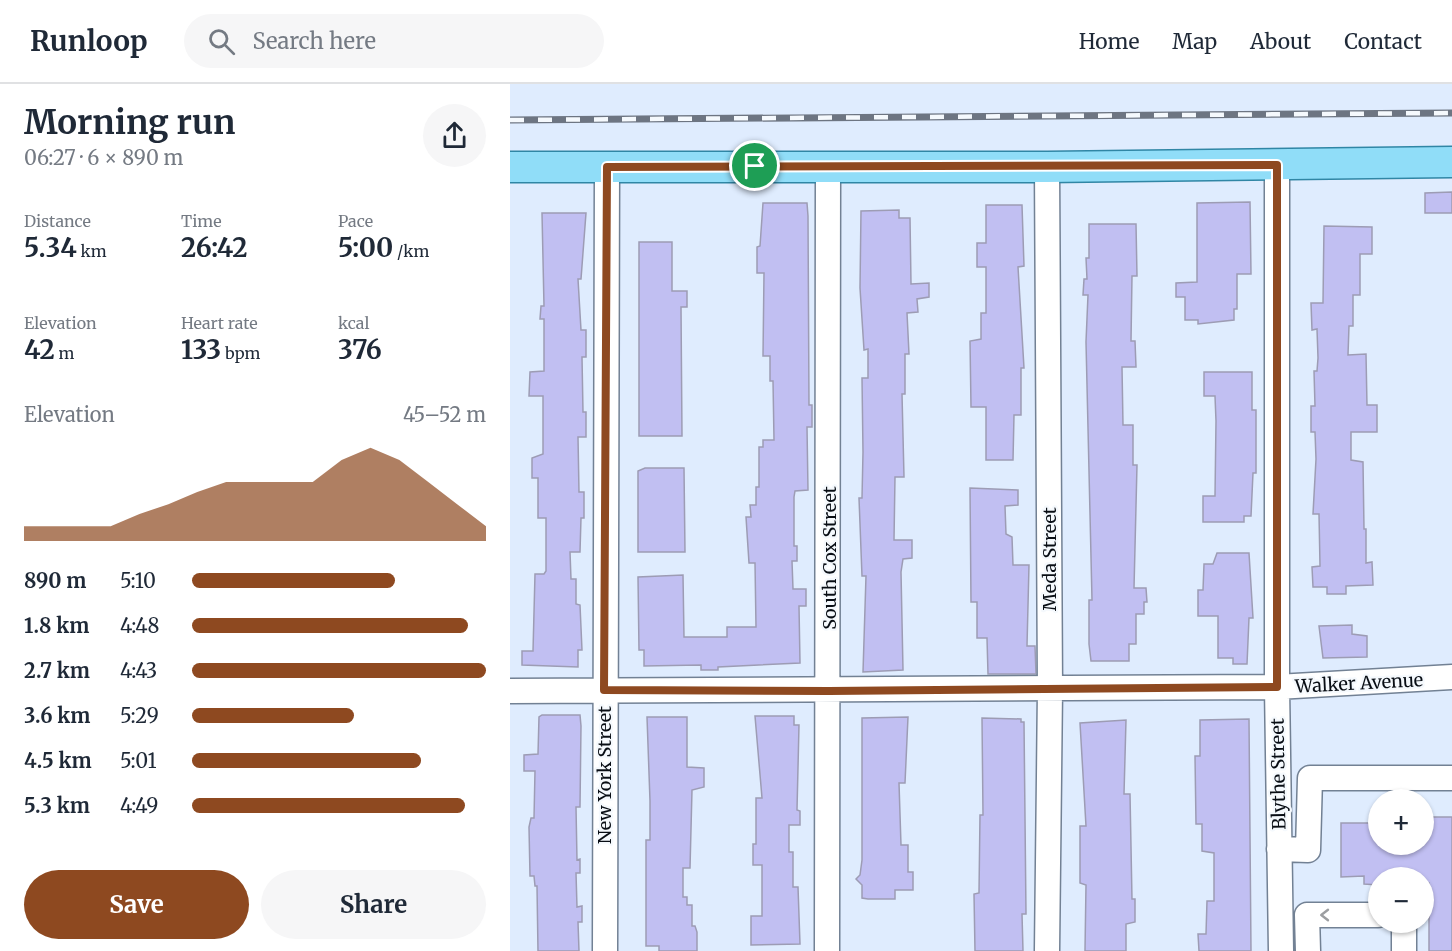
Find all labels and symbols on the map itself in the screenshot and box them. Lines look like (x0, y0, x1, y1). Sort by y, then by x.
pin (729, 140, 780, 191)
street label: South Cox Street (818, 486, 841, 630)
street label: Meda Street (1038, 507, 1061, 611)
street label: Walker Avenue (1293, 668, 1424, 698)
street label: New York Street (593, 706, 616, 844)
street label: Blythe Street (1266, 718, 1290, 830)
one-way arrow (1320, 909, 1329, 921)

